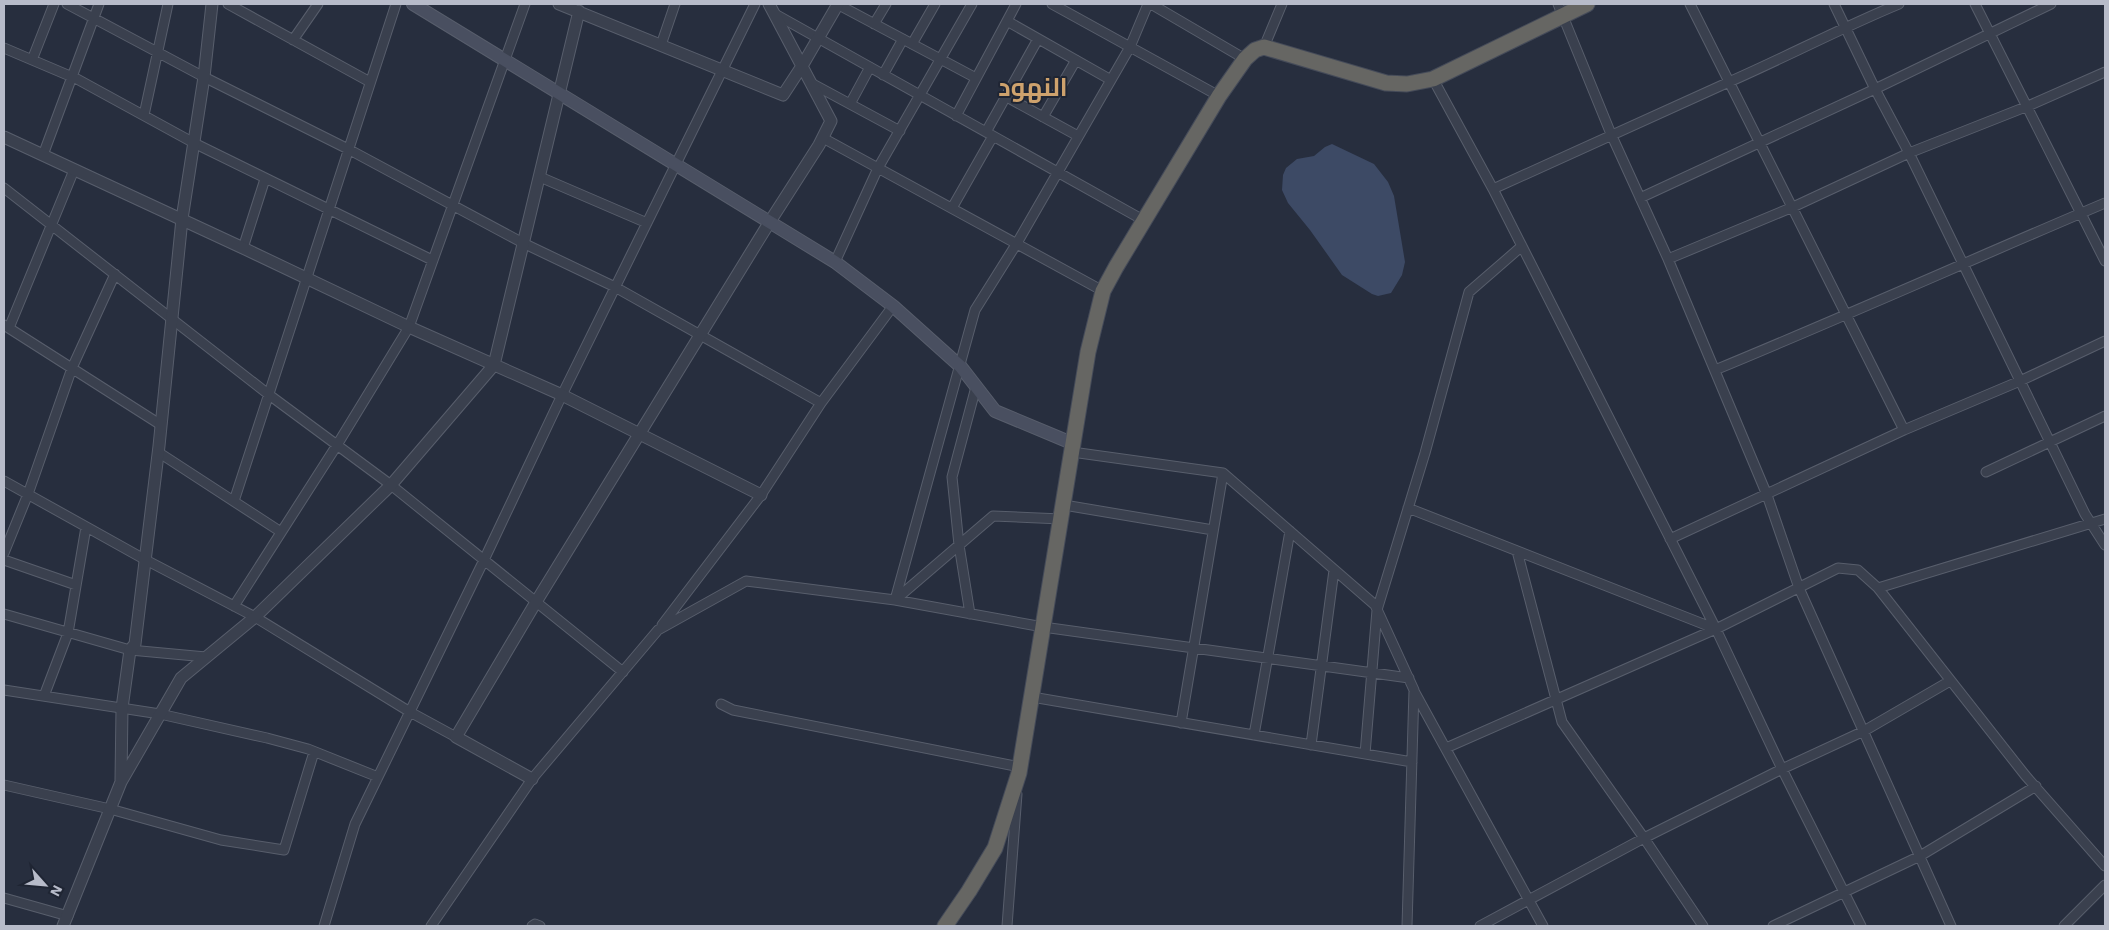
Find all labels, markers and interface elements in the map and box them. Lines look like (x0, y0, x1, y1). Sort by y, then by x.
district label: النهود (998, 73, 1068, 103)
north arrow (20, 860, 70, 910)
text: N (47, 883, 66, 899)

